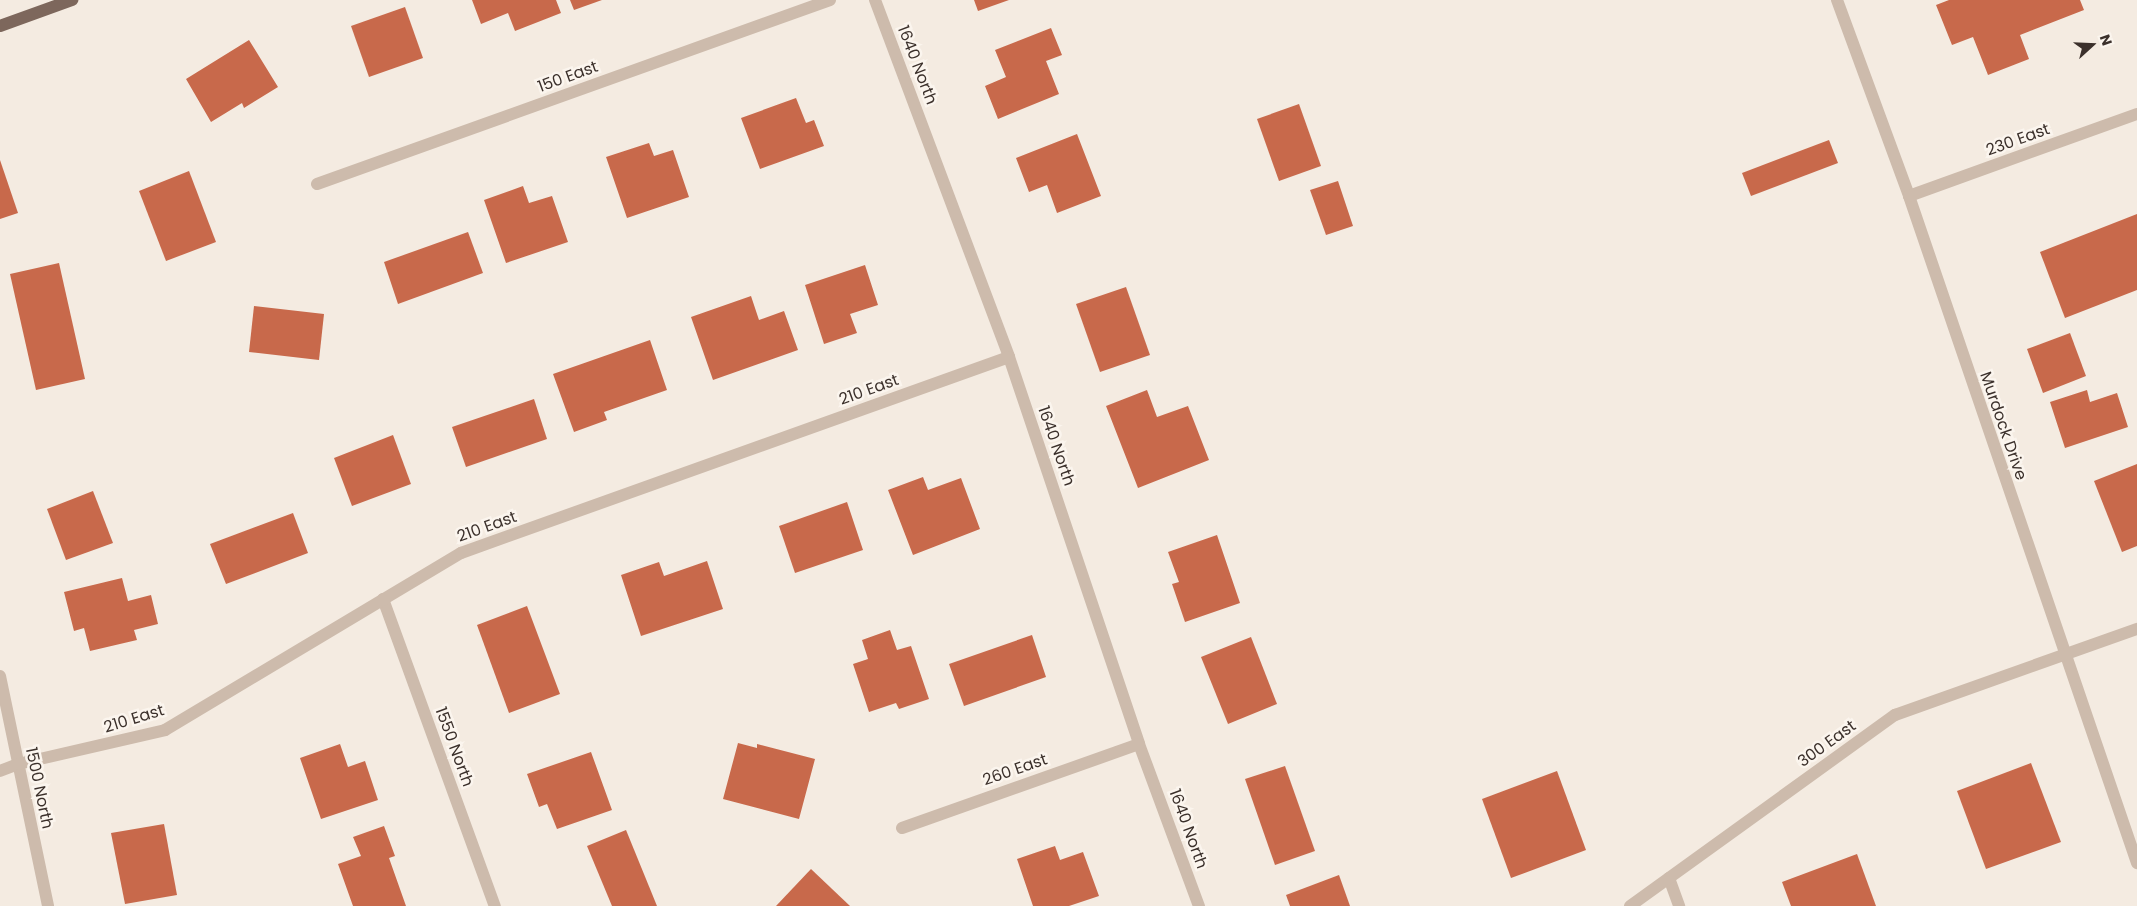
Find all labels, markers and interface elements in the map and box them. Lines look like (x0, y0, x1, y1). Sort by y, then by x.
north arrow (2067, 20, 2117, 70)
street label: 1640 North (893, 23, 941, 107)
text: N (2095, 32, 2117, 48)
street label: 150 East (535, 57, 601, 97)
street label: 230 East (1984, 120, 2052, 160)
street label: Murdock Drive (1975, 369, 2031, 483)
street label: 210 East (837, 370, 901, 410)
street label: 1640 North (1033, 404, 1079, 488)
street label: 210 East (455, 507, 519, 547)
street label: 210 East (102, 701, 166, 737)
street label: 1550 North (431, 705, 477, 789)
street label: 300 East (1794, 717, 1860, 771)
street label: 1500 North (21, 745, 57, 831)
street label: 260 East (980, 750, 1050, 790)
street label: 1640 North (1165, 787, 1211, 871)

